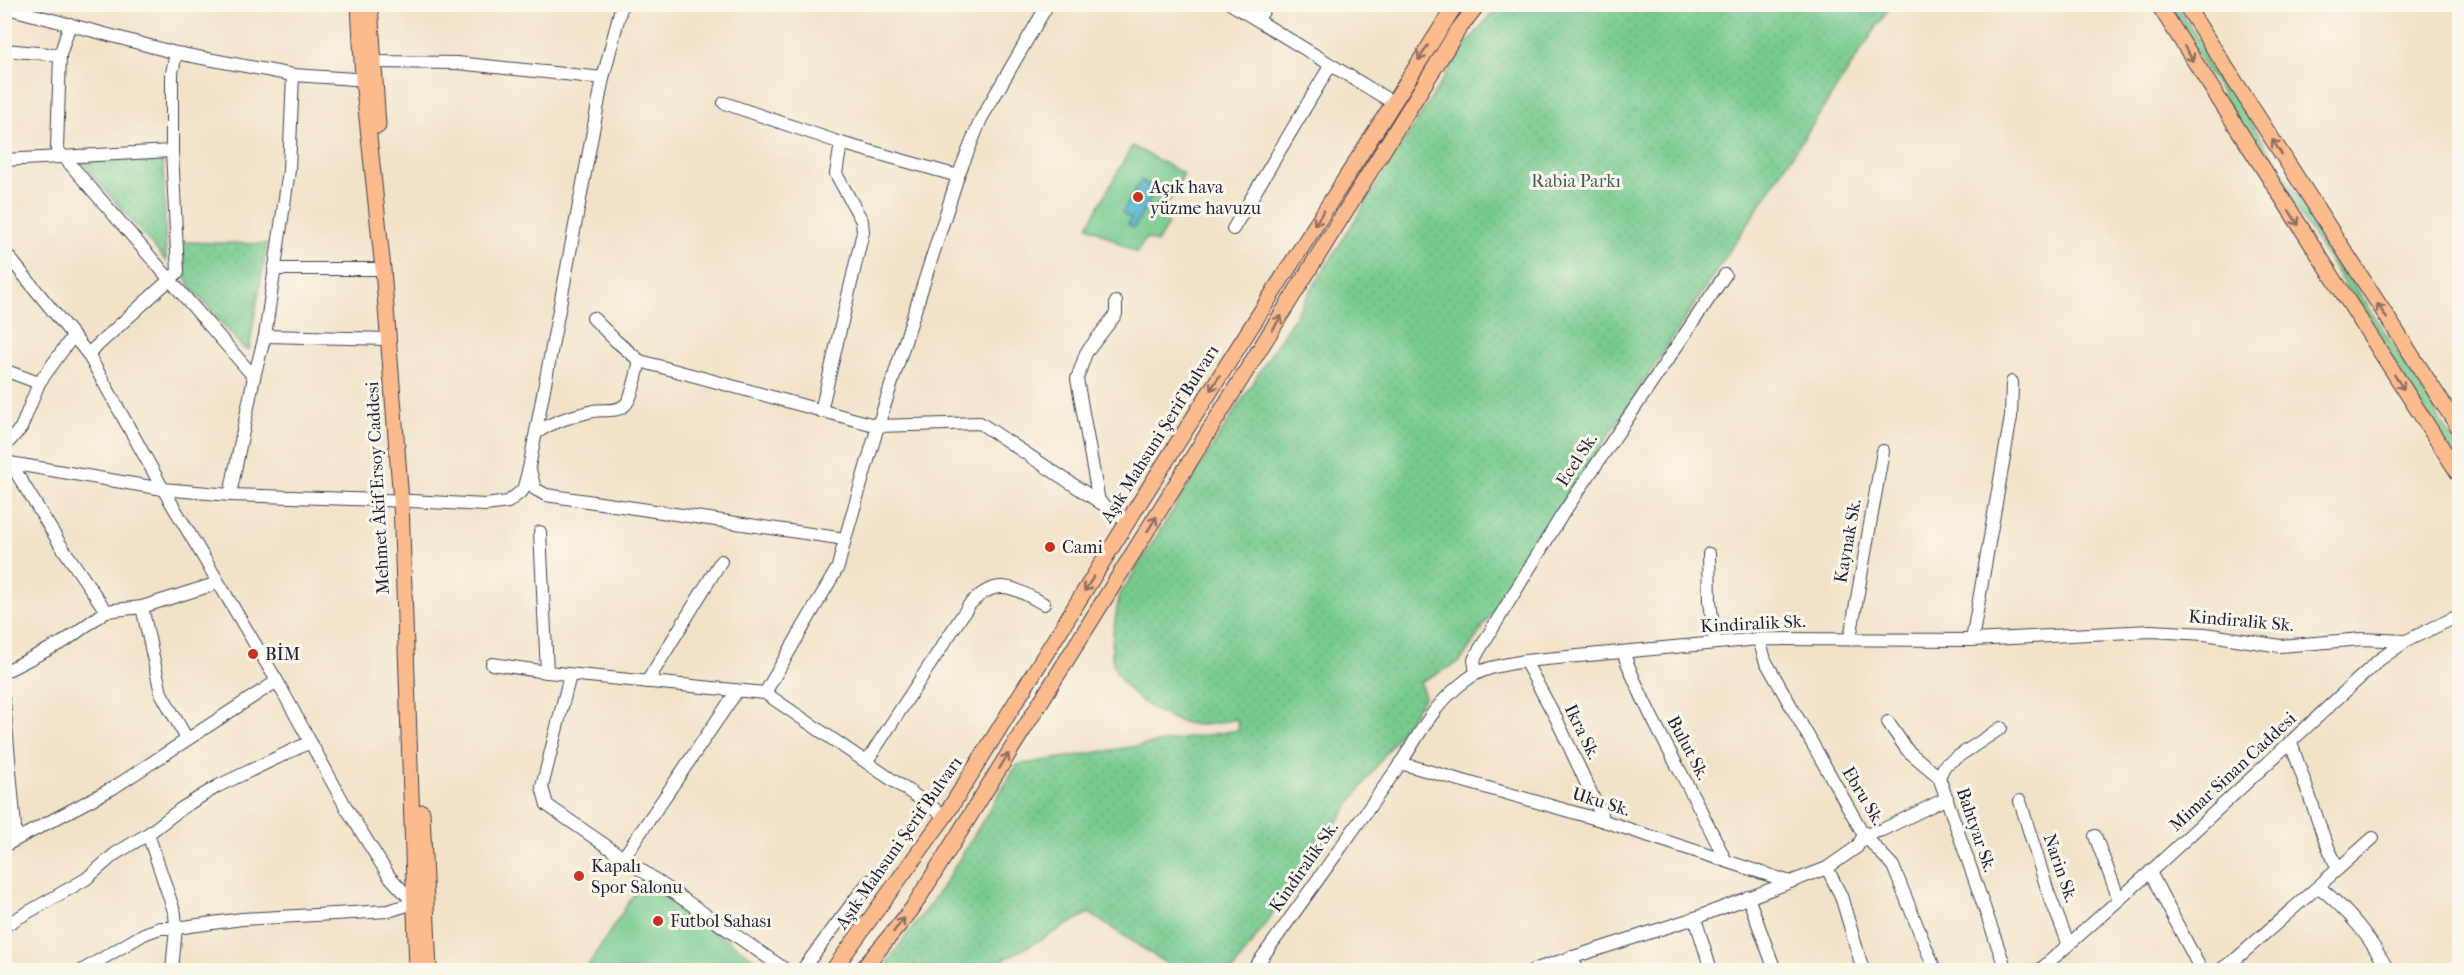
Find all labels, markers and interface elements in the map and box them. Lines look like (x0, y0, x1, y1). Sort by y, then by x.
one-way arrow (1416, 44, 1428, 61)
one-way arrow (2183, 45, 2195, 62)
one-way arrow (2271, 139, 2283, 156)
park label: Rabia Parkı (1531, 171, 1621, 192)
place label: Açık hava yüzme havuzu (1149, 177, 1261, 219)
marker: Açık hava yüzme havuzu (1131, 190, 1145, 204)
one-way arrow (1313, 209, 1325, 226)
one-way arrow (2288, 209, 2300, 226)
one-way arrow (2376, 302, 2389, 319)
one-way arrow (1271, 315, 1283, 332)
street label: Aşık Mahsuni Şerif Bulvarı (1096, 341, 1224, 528)
one-way arrow (2394, 373, 2406, 390)
one-way arrow (1209, 374, 1221, 391)
street label: Mehmet Âkif Ersoy Caddesi (361, 380, 394, 595)
street label: Ecel Sk. (1552, 430, 1602, 490)
street label: Kaynak Sk. (1830, 497, 1866, 585)
one-way arrow (1145, 516, 1158, 533)
place label: Cami (1062, 537, 1103, 558)
marker: Cami (1043, 540, 1057, 554)
one-way arrow (1083, 575, 1095, 592)
street label: Kindiralik Sk. (2187, 606, 2295, 636)
street label: Kindiralik Sk. (1700, 611, 1806, 637)
place label: BİM (265, 643, 300, 665)
marker: BİM (246, 647, 260, 661)
street label: Ikra Sk. (1560, 701, 1604, 763)
street label: Mimar Sinan Caddesi (2165, 708, 2301, 836)
street label: Bulut Sk. (1662, 712, 1714, 784)
street label: Aşık Mahsuni Şerif Bulvarı (831, 752, 967, 934)
one-way arrow (998, 753, 1010, 770)
street label: Ebru Sk. (1837, 763, 1889, 829)
street label: Uku Sk. (1569, 783, 1633, 821)
street label: Bahtyar Sk. (1952, 785, 2000, 875)
street label: Kindiralik Sk. (1265, 818, 1343, 916)
street label: Narin Sk. (2038, 831, 2082, 905)
place label: Kapalı Spor Salonu (591, 856, 683, 898)
marker: Kapalı Spor Salonu (572, 869, 586, 883)
place label: Futbol Sahası (670, 911, 772, 932)
marker: Futbol Sahası (651, 914, 665, 928)
one-way arrow (892, 917, 905, 933)

